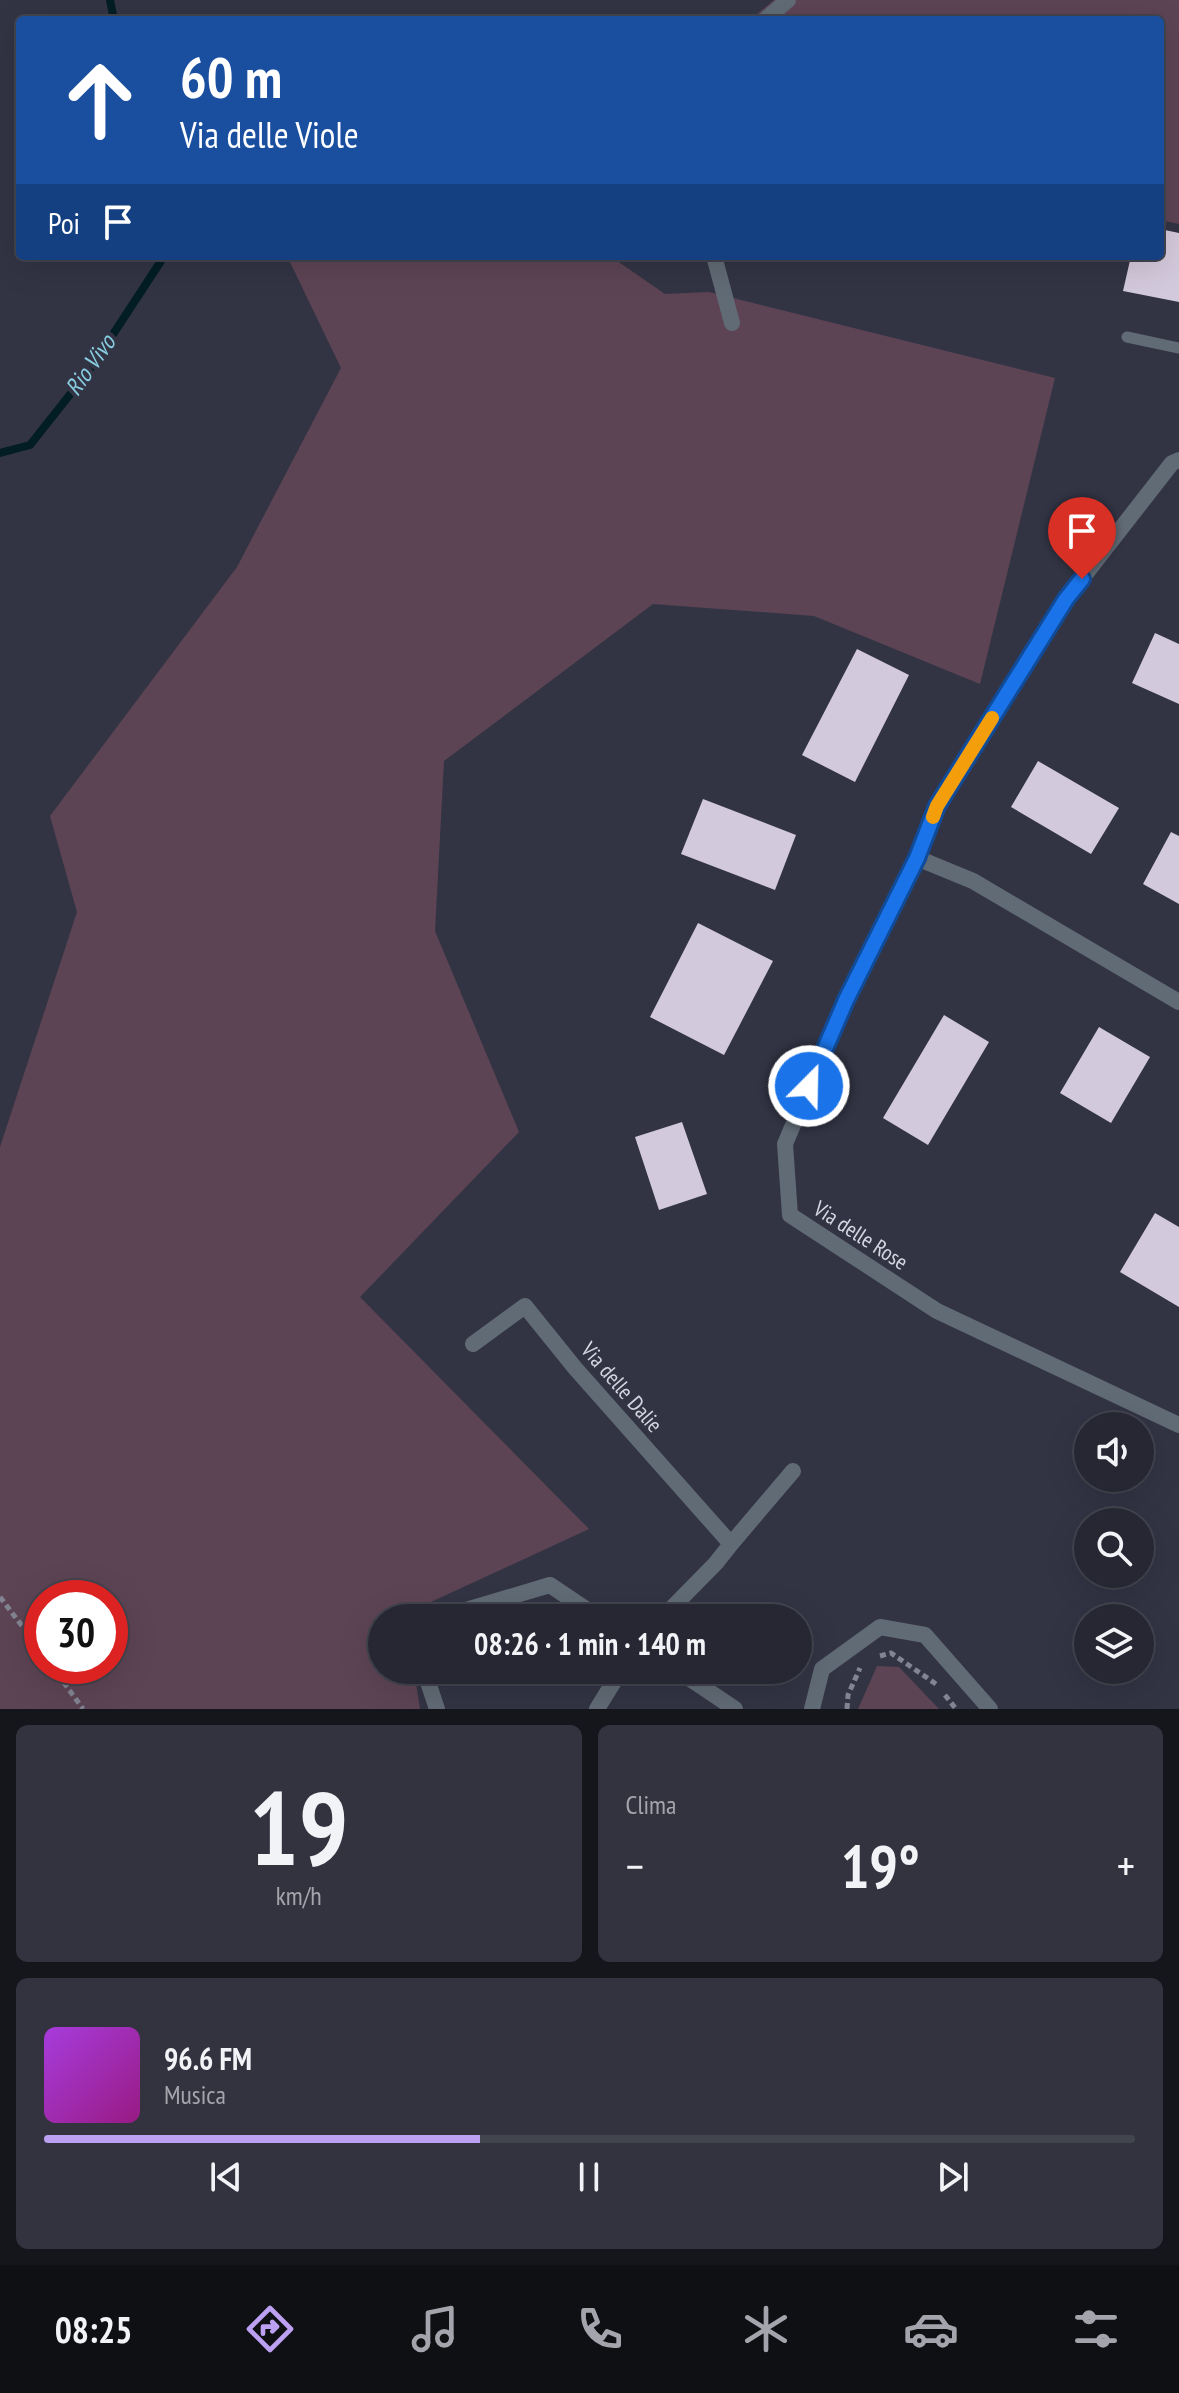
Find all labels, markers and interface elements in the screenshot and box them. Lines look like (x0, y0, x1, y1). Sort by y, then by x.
text: 60 m (180, 41, 282, 113)
icon: ahead (48, 48, 152, 152)
text: Via delle Viole (180, 111, 359, 158)
icon: arrive (96, 200, 140, 244)
text: Poi (48, 203, 80, 242)
water label: Rio Vivo (58, 327, 123, 402)
pin (1048, 497, 1116, 579)
icon: arrive (1060, 509, 1104, 553)
position arrow (767, 1044, 851, 1128)
street label: Via delle Rose (808, 1194, 913, 1276)
street label: Via delle Dalie (575, 1335, 669, 1438)
map controls (1074, 1412, 1154, 1684)
button: sound (1074, 1412, 1154, 1492)
button: search (1074, 1508, 1154, 1588)
speed limit sign: 30 (24, 1580, 128, 1684)
button: layers (1074, 1604, 1154, 1684)
text: 08:26 · 1 min · 140 m (474, 1624, 706, 1663)
text: 19 (249, 1759, 348, 1894)
text: Clima (626, 1788, 676, 1821)
text: 19° (841, 1827, 920, 1905)
text: − (626, 1837, 644, 1894)
text: + (1117, 1837, 1135, 1894)
text: km/h (276, 1879, 322, 1912)
text: 96.6 FM (164, 2039, 252, 2078)
text: Musica (164, 2078, 226, 2111)
icon: previous (204, 2155, 248, 2199)
icon: pause (567, 2155, 611, 2199)
icon: next (931, 2155, 975, 2199)
icon: directions (242, 2301, 298, 2357)
icon: music (407, 2301, 463, 2357)
icon: phone (572, 2301, 628, 2357)
icon: climate (738, 2301, 794, 2357)
icon: car (903, 2301, 959, 2357)
icon: filters (1068, 2301, 1124, 2357)
text: 08:25 (55, 2306, 133, 2353)

